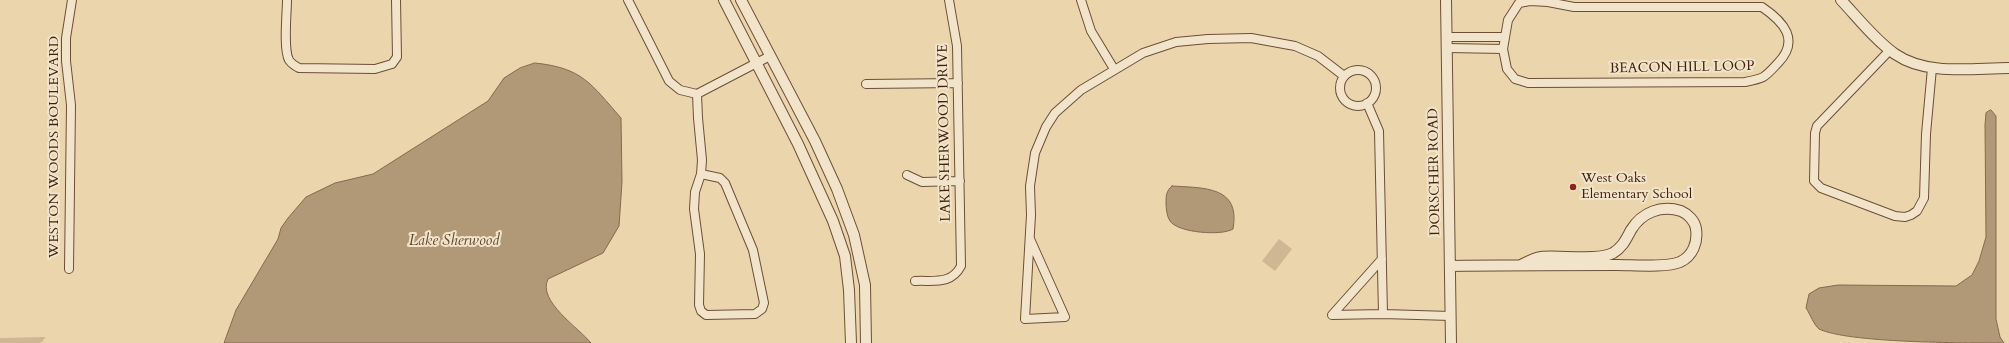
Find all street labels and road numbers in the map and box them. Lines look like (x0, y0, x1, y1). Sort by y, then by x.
street label: WESTON WOODS BOULEVARD (47, 36, 63, 258)
street label: LAKE SHERWOOD DRIVE (935, 44, 955, 222)
street label: BEACON HILL LOOP (1609, 58, 1755, 78)
street label: DORSCHER ROAD (1425, 108, 1445, 236)

